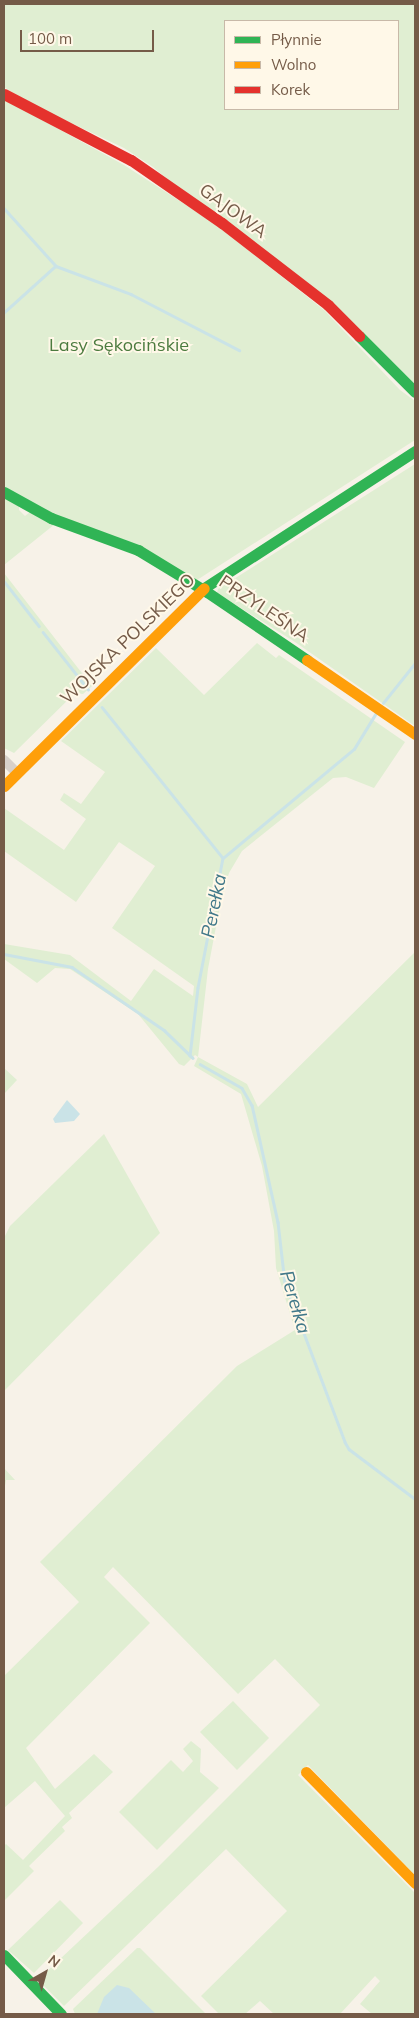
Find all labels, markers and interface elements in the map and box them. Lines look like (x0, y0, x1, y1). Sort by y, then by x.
scale bar (22, 20, 156, 52)
legend (224, 20, 399, 110)
text: 100 m (28, 29, 72, 48)
text: Płynnie (271, 30, 322, 49)
text: Wolno (271, 55, 316, 74)
text: Korek (271, 80, 310, 99)
street label: GAJOWA (195, 179, 271, 243)
park label: Lasy Sękocińskie (49, 334, 189, 356)
street label: WOJSKA POLSKIEGO (56, 569, 200, 709)
street label: PRZYLEŚNA (215, 571, 313, 647)
water label: Perełka (197, 872, 231, 940)
water label: Perełka (275, 1268, 315, 1336)
north arrow (20, 1948, 70, 1998)
text: N (45, 1951, 64, 1972)

